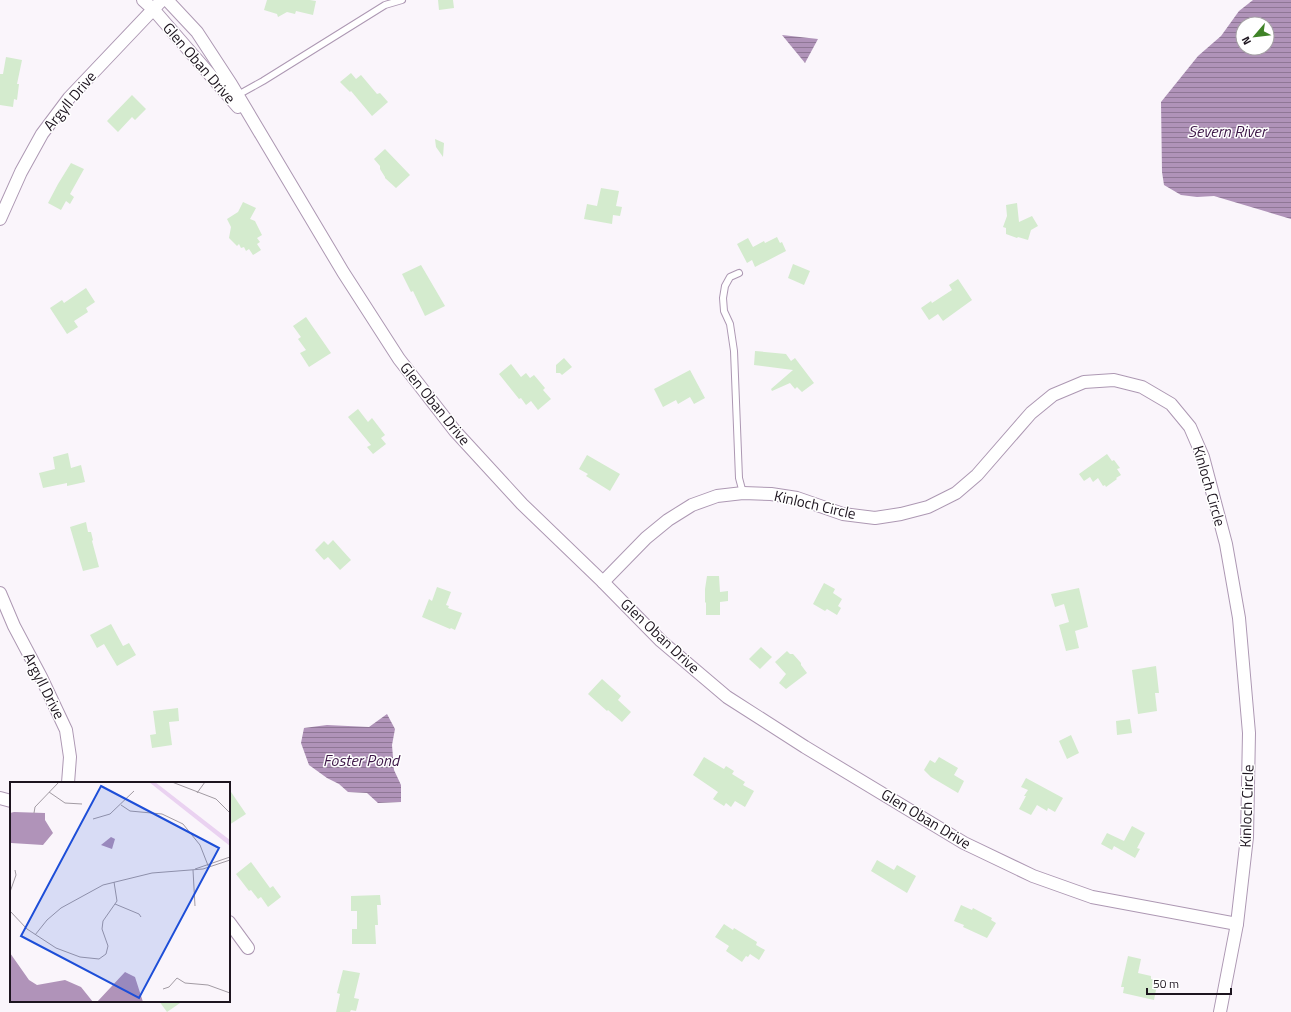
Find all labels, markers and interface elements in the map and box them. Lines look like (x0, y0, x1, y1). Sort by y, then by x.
north arrow (1235, 16, 1275, 56)
street label: Glen Oban Drive (158, 17, 241, 108)
text: N (1237, 34, 1255, 48)
street label: Argyll Drive (38, 66, 102, 136)
water label: Severn River (1188, 119, 1268, 143)
street label: Glen Oban Drive (395, 357, 476, 450)
street label: Kinloch Circle (1187, 443, 1232, 529)
street label: Kinloch Circle (772, 484, 858, 525)
street label: Glen Oban Drive (616, 593, 705, 679)
street label: Argyll Drive (18, 648, 71, 723)
water label: Foster Pond (323, 748, 401, 772)
street label: Kinloch Circle (1234, 764, 1259, 848)
inset map (10, 782, 230, 1002)
street label: Glen Oban Drive (877, 783, 976, 854)
scale bar (1147, 970, 1231, 996)
text: 50 m (1153, 974, 1179, 993)

